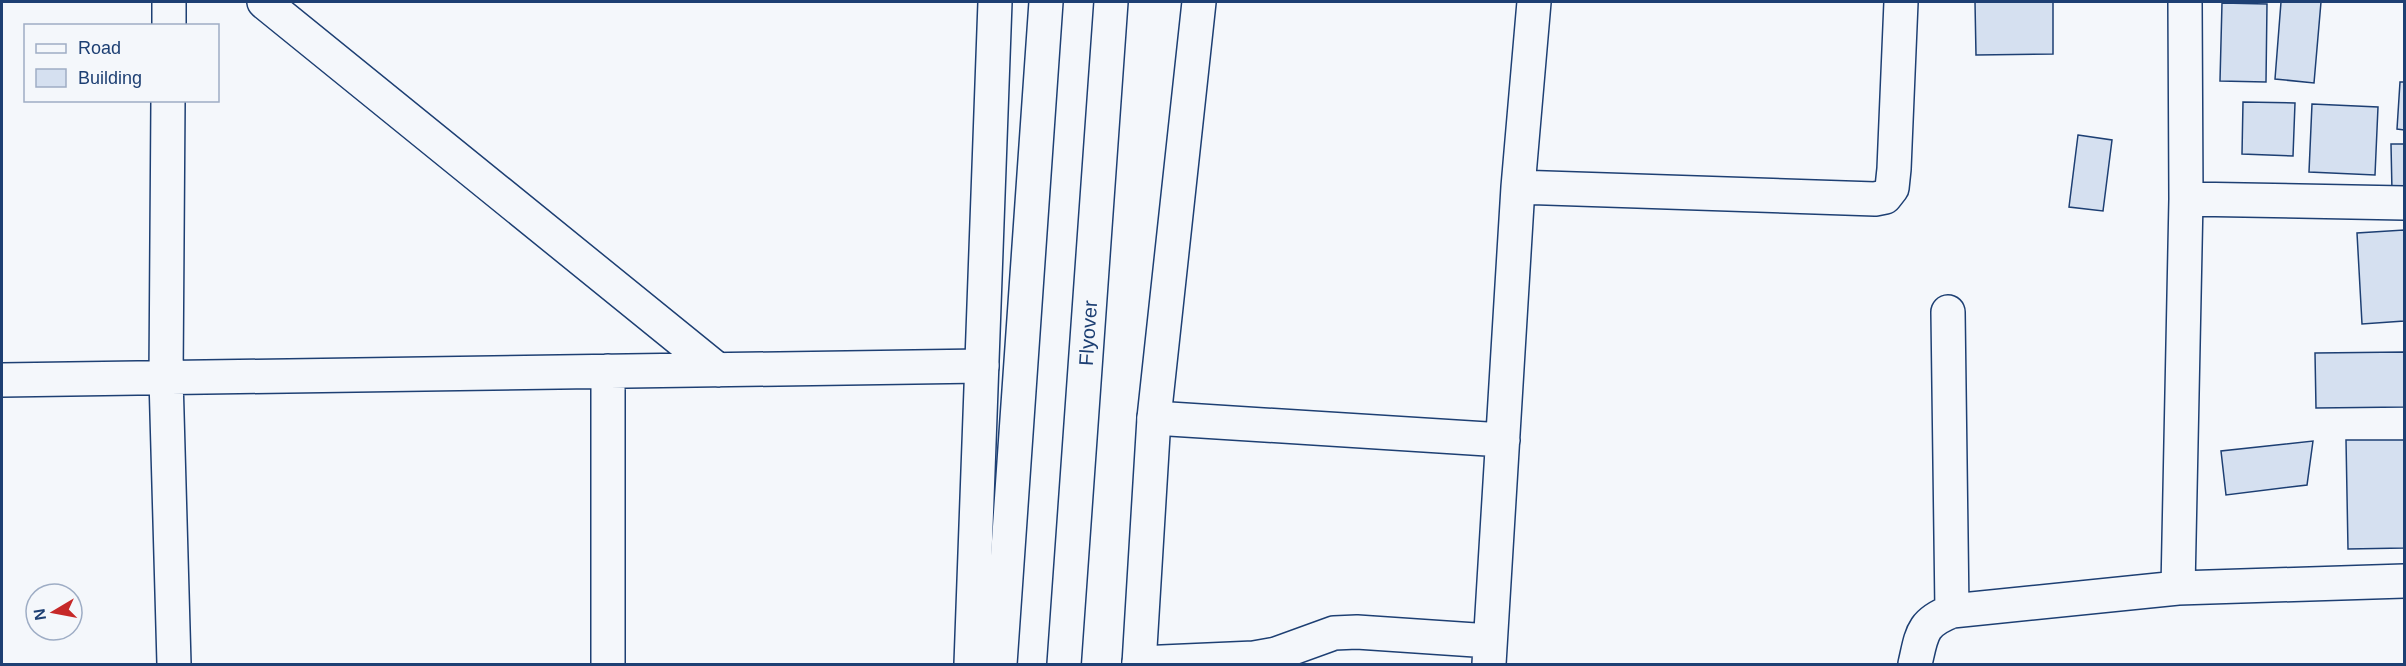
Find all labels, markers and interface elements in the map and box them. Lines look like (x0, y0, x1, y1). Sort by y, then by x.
legend (24, 24, 219, 102)
text: Road (78, 38, 121, 58)
text: Building (78, 68, 142, 88)
street label: Flyover (1075, 299, 1101, 366)
north arrow (24, 582, 84, 642)
text: N (30, 607, 49, 622)

